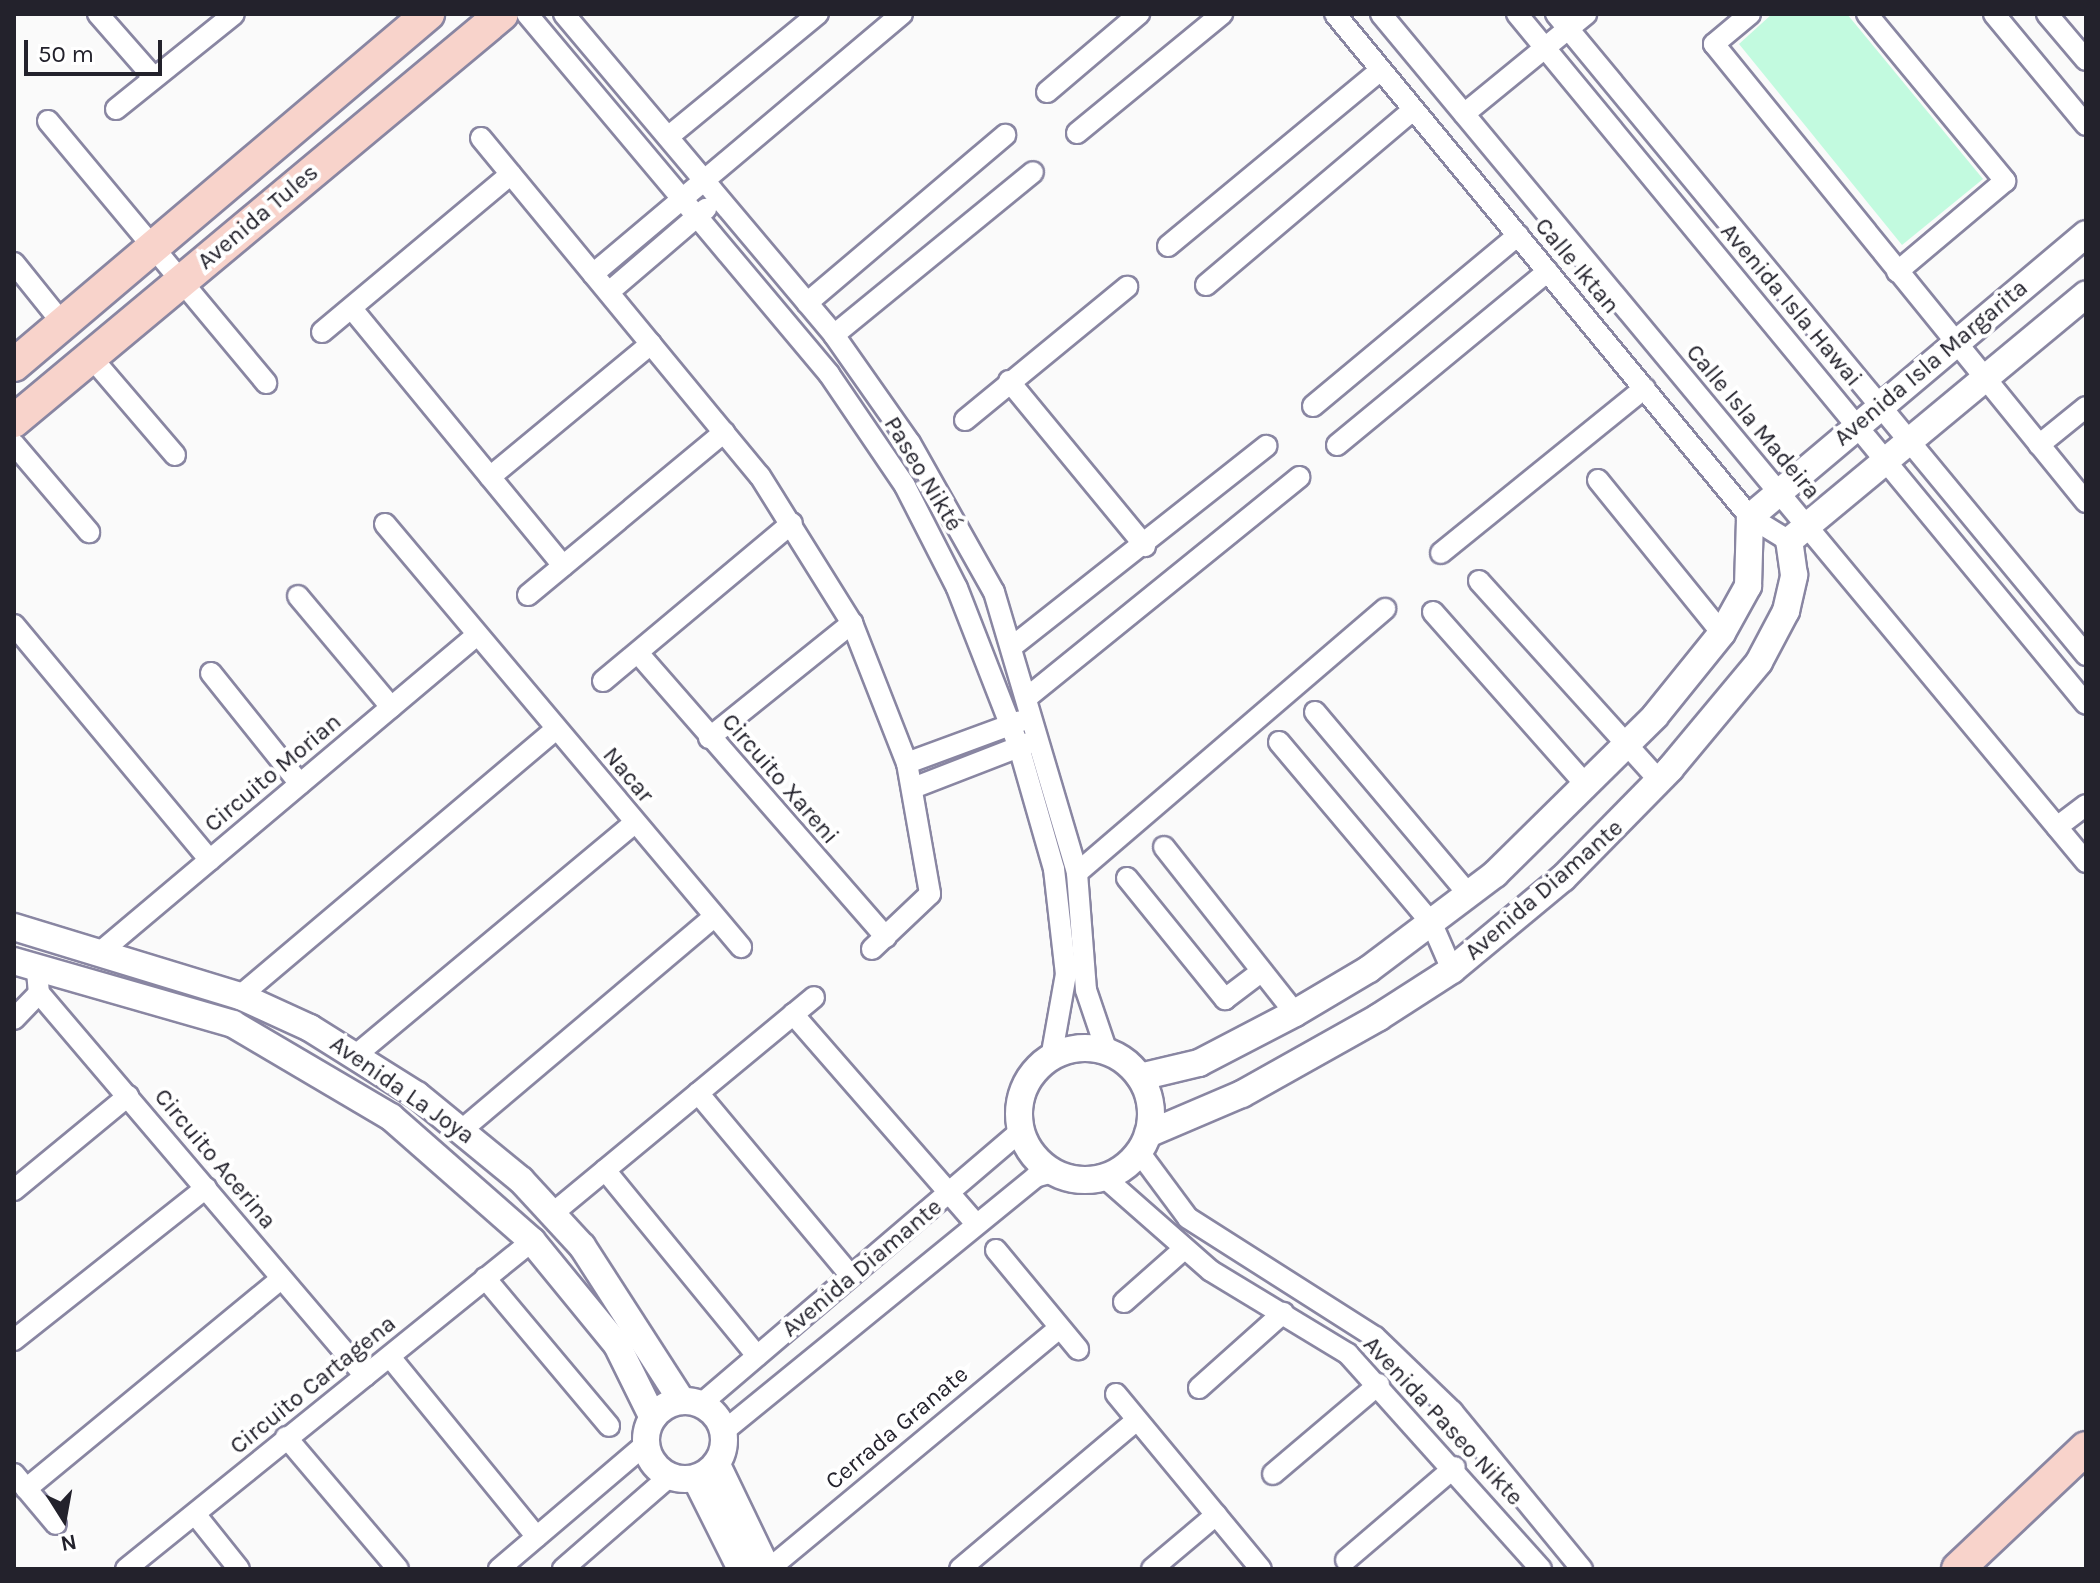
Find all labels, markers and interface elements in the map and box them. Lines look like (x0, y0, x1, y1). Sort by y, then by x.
scale bar (28, 24, 166, 74)
text: 50 m (38, 40, 94, 68)
street label: Avenida Tules (192, 158, 324, 276)
street label: Calle Iktan (1529, 212, 1625, 320)
street label: Avenida Isla Hawai (1714, 217, 1868, 393)
street label: Avenida Isla Margarita (1828, 274, 2034, 452)
street label: Calle Isla Madeira (1680, 339, 1826, 505)
street label: Paseo Nikté (878, 411, 968, 537)
street label: Circuito Morian (199, 708, 347, 838)
street label: Circuito Xareni (715, 708, 845, 850)
street label: Nacar (596, 741, 660, 809)
street label: Avenida Diamante (1459, 813, 1629, 967)
street label: Avenida La Joya (324, 1030, 480, 1150)
street label: Circuito Acerina (148, 1083, 282, 1235)
street label: Avenida Diamante (776, 1193, 948, 1343)
street label: Circuito Cartagena (224, 1309, 402, 1461)
street label: Avenida Paseo Nikte (1357, 1330, 1529, 1512)
street label: Cerrada Granate (820, 1360, 974, 1496)
north arrow (24, 1479, 104, 1559)
text: N (58, 1528, 79, 1557)

